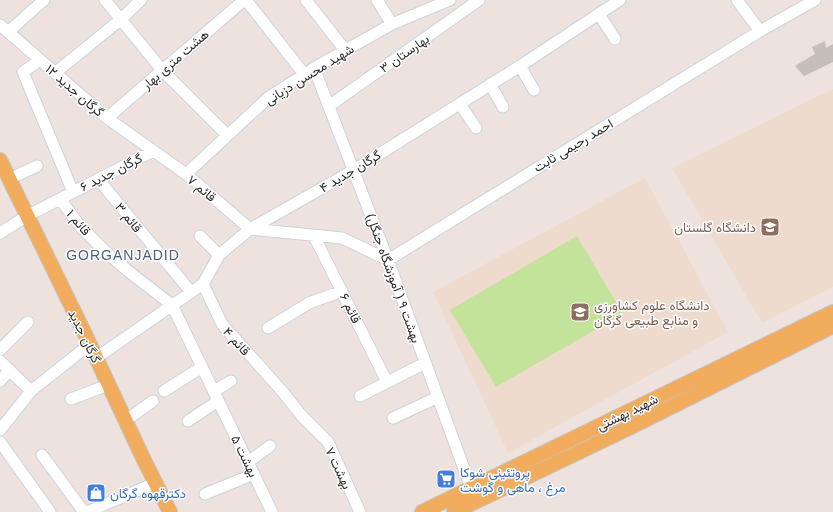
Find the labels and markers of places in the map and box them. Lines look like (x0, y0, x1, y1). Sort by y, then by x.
school or university icon: دانشگاه گلستان (759, 216, 781, 238)
place label: دانشگاه گلستان (674, 220, 756, 236)
place label: دانشگاه علوم کشاورزی و منابع طبیعی گرگان (594, 298, 709, 330)
school or university icon: دانشگاه علوم کشاورزی و منابع طبیعی گرگان (569, 301, 591, 323)
place label: پروتئینی شوکا مرغ‌ ، ماهی و گوشت (460, 465, 566, 497)
supermarket icon: پروتئینی شوکا مرغ‌ ، ماهی و گوشت (435, 468, 457, 490)
shop icon: دکترقهوه گرگان (85, 482, 107, 504)
place label: دکترقهوه گرگان (110, 486, 186, 502)

